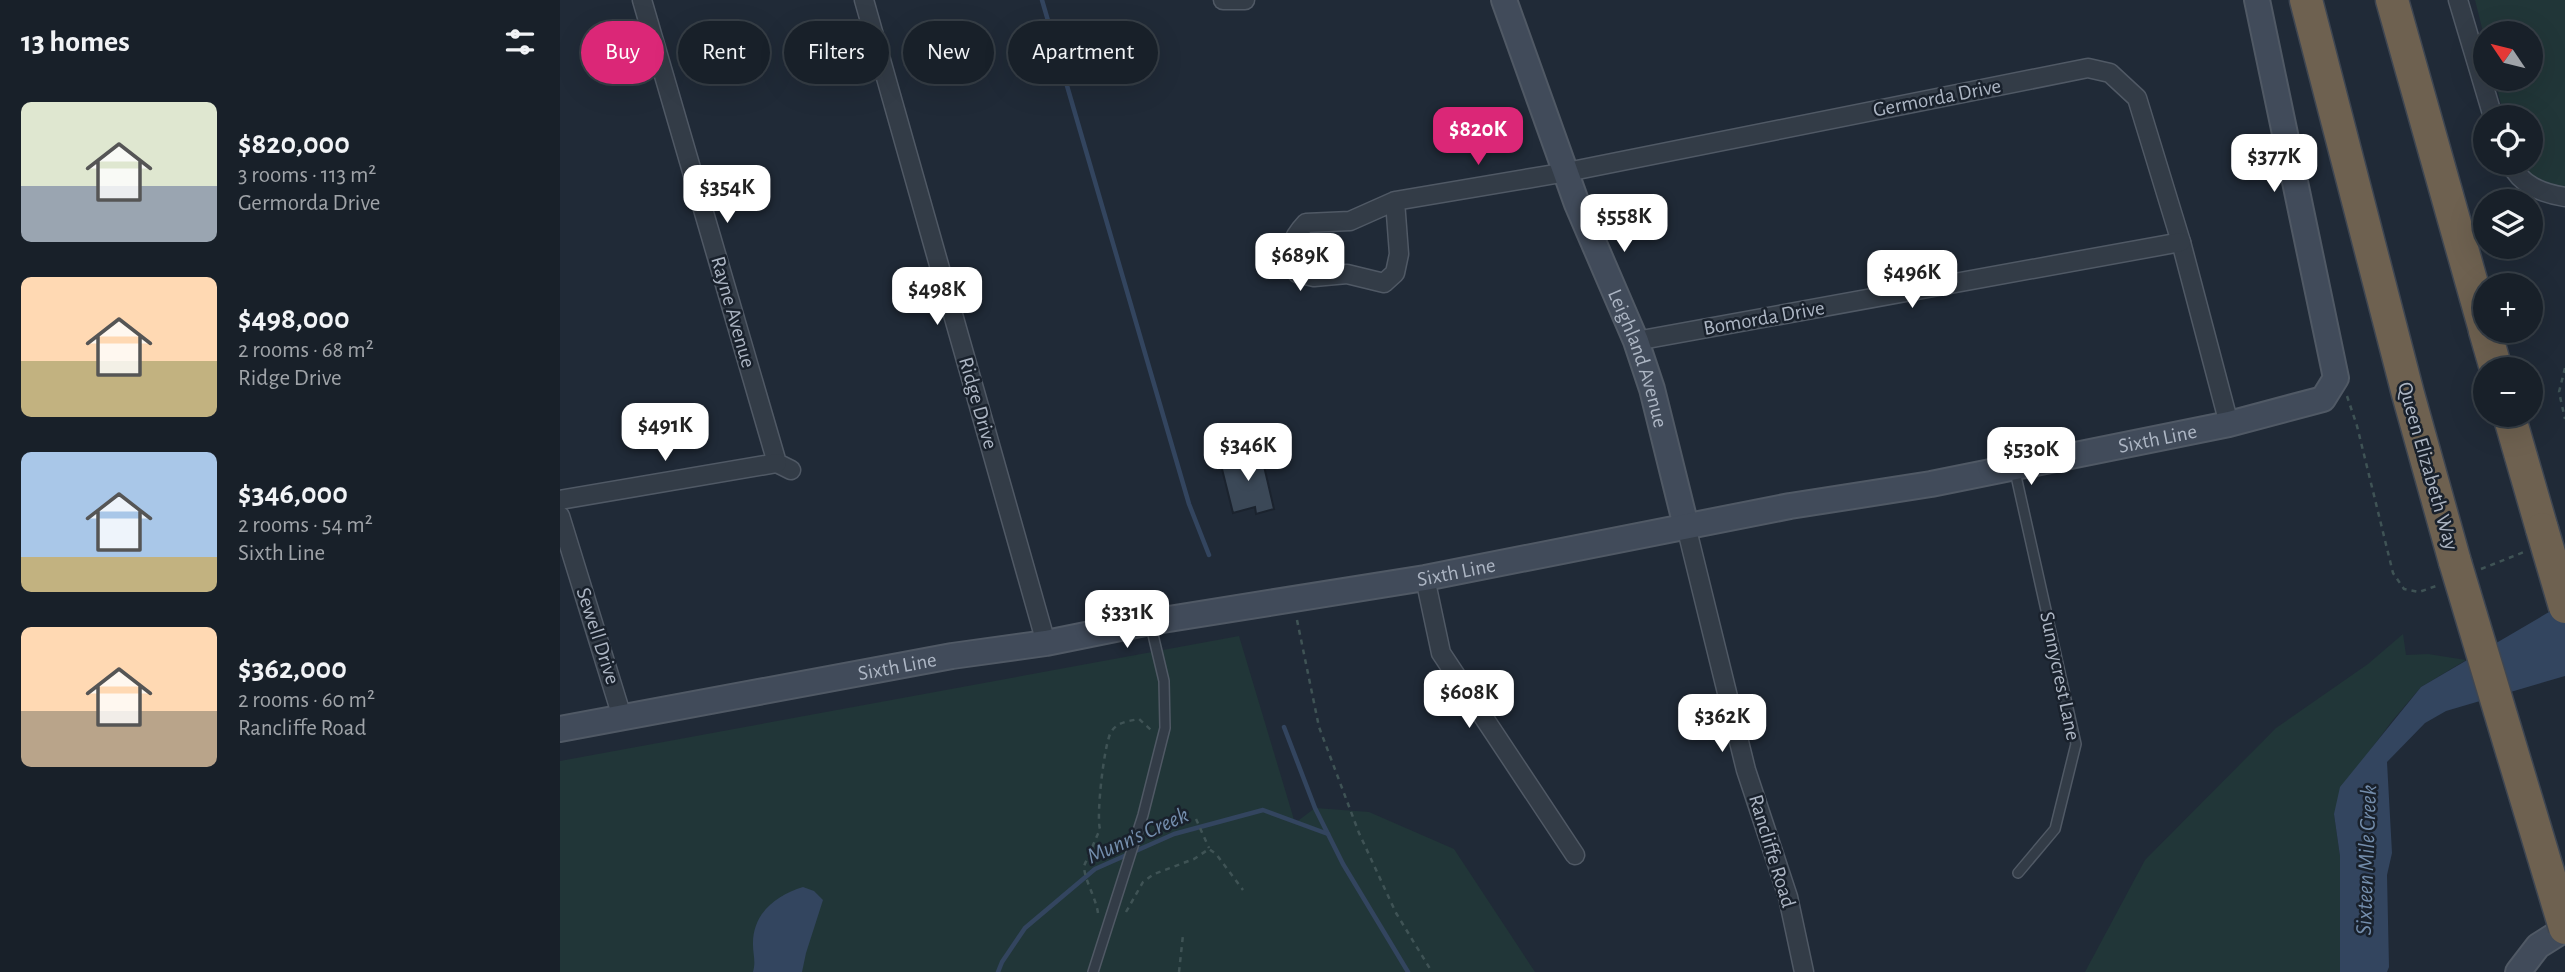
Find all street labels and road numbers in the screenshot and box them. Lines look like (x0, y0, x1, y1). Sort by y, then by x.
street label: Germorda Drive (1871, 75, 2003, 121)
street label: Rayne Avenue (707, 254, 759, 370)
street label: Leighland Avenue (1604, 286, 1672, 430)
street label: Bomorda Drive (1702, 297, 1826, 339)
street label: Ridge Drive (955, 355, 1001, 451)
street label: Queen Elizabeth Way (2394, 379, 2462, 553)
street label: Sixth Line (2116, 420, 2199, 457)
street label: Sixth Line (1415, 554, 1497, 590)
street label: Sewell Drive (573, 585, 623, 687)
street label: Sunnycrest Lane (2036, 610, 2084, 742)
street label: Sixth Line (856, 649, 938, 684)
street label: Rancliffe Road (1745, 792, 1799, 910)

